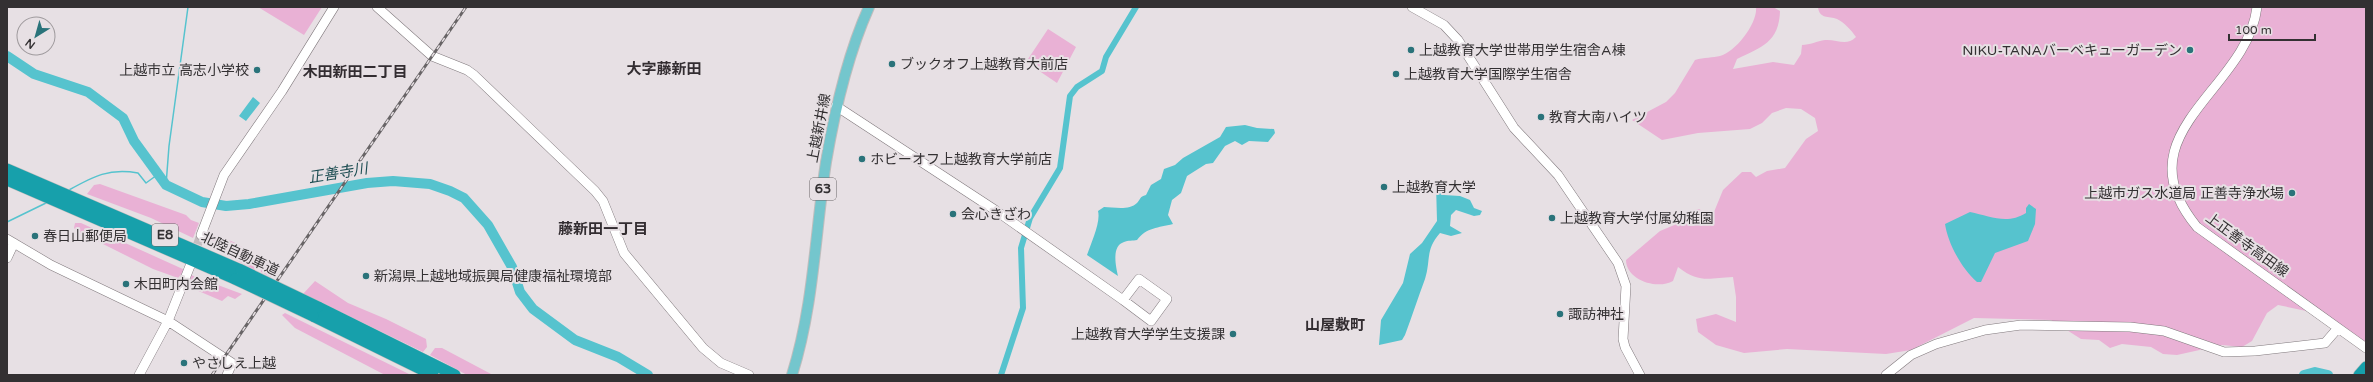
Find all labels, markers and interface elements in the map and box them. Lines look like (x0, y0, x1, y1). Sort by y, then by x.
north arrow (16, 16, 56, 56)
scale bar (2229, 16, 2315, 42)
text: 100 m (2235, 23, 2272, 37)
text: N (23, 36, 38, 51)
place label: 上越教育大学世帯用学生宿舎A棟 (1419, 42, 1625, 59)
place label: NIKU-TANAバーベキューガーデン (1962, 42, 2182, 59)
marker: 上越教育大学世帯用学生宿舎A棟 (1406, 45, 1416, 55)
marker: NIKU-TANAバーベキューガーデン (2185, 45, 2195, 55)
place label: ブックオフ上越教育大前店 (900, 56, 1068, 73)
marker: ブックオフ上越教育大前店 (887, 59, 897, 69)
district label: 大字藤新田 (626, 60, 702, 78)
place label: 上越市立 高志小学校 (119, 62, 249, 79)
district label: 木田新田二丁目 (302, 63, 408, 81)
marker: 上越市立 高志小学校 (252, 65, 262, 75)
place label: 上越教育大学国際学生宿舎 (1404, 66, 1572, 83)
marker: 上越教育大学国際学生宿舎 (1391, 69, 1401, 79)
street label: 上越新井線 (804, 92, 834, 164)
place label: 教育大南ハイツ (1549, 109, 1647, 126)
marker: 教育大南ハイツ (1536, 112, 1546, 122)
place label: ホビーオフ上越教育大学前店 (870, 151, 1052, 168)
marker: ホビーオフ上越教育大学前店 (857, 154, 867, 164)
water label: 正善寺川 (307, 159, 371, 187)
road number: 63 (810, 178, 836, 200)
place label: 上越教育大学 (1392, 179, 1476, 196)
marker: 上越教育大学 (1379, 182, 1389, 192)
place label: 上越市ガス水道局 正善寺浄水場 (2084, 185, 2284, 202)
marker: 上越市ガス水道局 正善寺浄水場 (2287, 188, 2297, 198)
place label: 会心きざわ (961, 206, 1031, 223)
marker: 会心きざわ (948, 209, 958, 219)
street label: 上正善寺高田線 (2202, 209, 2292, 281)
place label: 上越教育大学付属幼稚園 (1560, 210, 1714, 227)
marker: 上越教育大学付属幼稚園 (1547, 213, 1557, 223)
district label: 藤新田一丁目 (558, 220, 648, 238)
road number: E8 (152, 224, 178, 246)
place label: 春日山郵便局 (43, 228, 127, 245)
street label: 北陸自動車道 (198, 229, 282, 279)
marker: 春日山郵便局 (30, 231, 40, 241)
place label: 新潟県上越地域振興局健康福祉環境部 (374, 268, 612, 285)
marker: 新潟県上越地域振興局健康福祉環境部 (361, 271, 371, 281)
place label: 木田町内会館 (134, 276, 218, 293)
marker: 木田町内会館 (121, 279, 131, 289)
place label: 諏訪神社 (1568, 306, 1624, 323)
marker: 諏訪神社 (1555, 309, 1565, 319)
district label: 山屋敷町 (1305, 316, 1365, 334)
place label: 上越教育大学学生支援課 (1071, 326, 1225, 343)
marker: 上越教育大学学生支援課 (1228, 329, 1238, 339)
place label: やさしえ上越 (192, 355, 276, 372)
marker: やさしえ上越 (179, 358, 189, 368)

